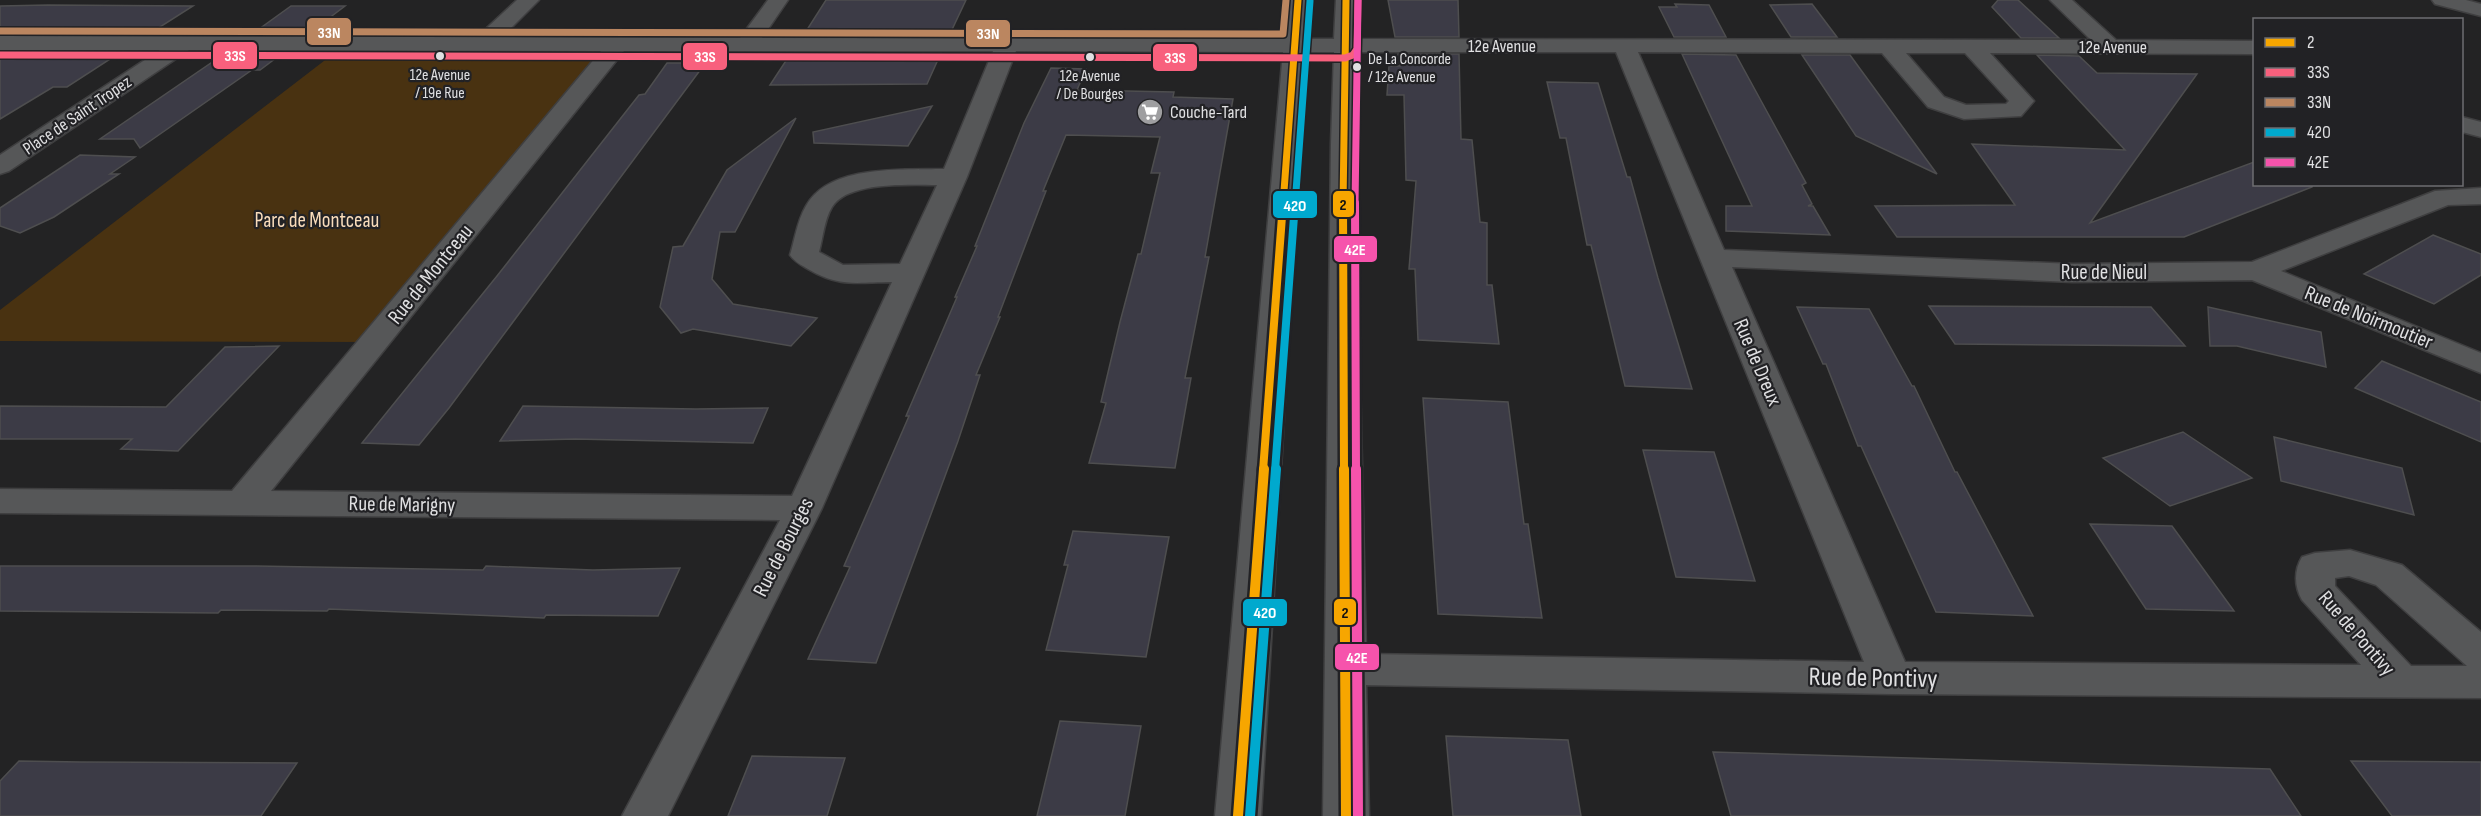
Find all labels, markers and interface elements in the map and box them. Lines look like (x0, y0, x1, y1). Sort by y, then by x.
line badge: 33N (306, 17, 352, 46)
legend (2253, 18, 2463, 186)
line badge: 33N (965, 19, 1011, 48)
text: 33N (318, 24, 340, 43)
text: 33N (977, 25, 999, 44)
text: 2 (2307, 32, 2314, 53)
street label: 12e Avenue (1468, 36, 1536, 57)
street label: 12e Avenue (2079, 37, 2147, 58)
line badge: 33S (212, 41, 258, 70)
line badge: 33S (682, 42, 728, 71)
line badge: 33S (1152, 43, 1198, 72)
text: 33S (224, 47, 246, 66)
text: 33S (694, 48, 716, 67)
text: 33S (1164, 49, 1186, 68)
marker: 12e Avenue / 19e Rue (434, 50, 446, 62)
place label: De La Concorde / 12e Avenue (1368, 50, 1451, 87)
marker: 12e Avenue / De Bourges (1084, 51, 1096, 63)
marker: De La Concorde / 12e Avenue (1351, 61, 1363, 73)
text: 33S (2307, 62, 2330, 83)
place label: 12e Avenue / 19e Rue (410, 66, 470, 103)
place label: 12e Avenue / De Bourges (1056, 67, 1124, 104)
street label: Place de Saint Tropez (19, 71, 136, 159)
text: 33N (2307, 92, 2331, 113)
supermarket icon: Couche-Tard (1135, 97, 1165, 127)
place label: Couche-Tard (1170, 102, 1247, 123)
text: 42O (2307, 122, 2331, 143)
text: 42E (2307, 152, 2329, 173)
line badge: 42O (1272, 190, 1318, 219)
line badge: 2 (1332, 190, 1355, 218)
text: 2 (1339, 196, 1347, 215)
text: 42O (1284, 197, 1306, 216)
park label: Parc de Montceau (255, 208, 379, 233)
street label: Rue de Montceau (383, 219, 478, 329)
line badge: 42E (1333, 235, 1378, 263)
text: 42E (1344, 241, 1366, 260)
street label: Rue de Nieul (2061, 260, 2147, 285)
street label: Rue de Noirmoutier (2301, 280, 2437, 355)
street label: Rue de Dreux (1728, 315, 1787, 409)
street label: Rue de Marigny (348, 491, 456, 518)
street label: Rue de Bourges (748, 494, 819, 601)
street label: Rue de Pontivy (2313, 586, 2400, 681)
line badge: 42O (1242, 598, 1288, 627)
line badge: 2 (1333, 598, 1357, 626)
text: 42O (1254, 604, 1276, 623)
text: 2 (1341, 604, 1349, 623)
line badge: 42E (1334, 643, 1380, 671)
text: 42E (1346, 649, 1368, 668)
street label: Rue de Pontivy (1808, 662, 1938, 695)

